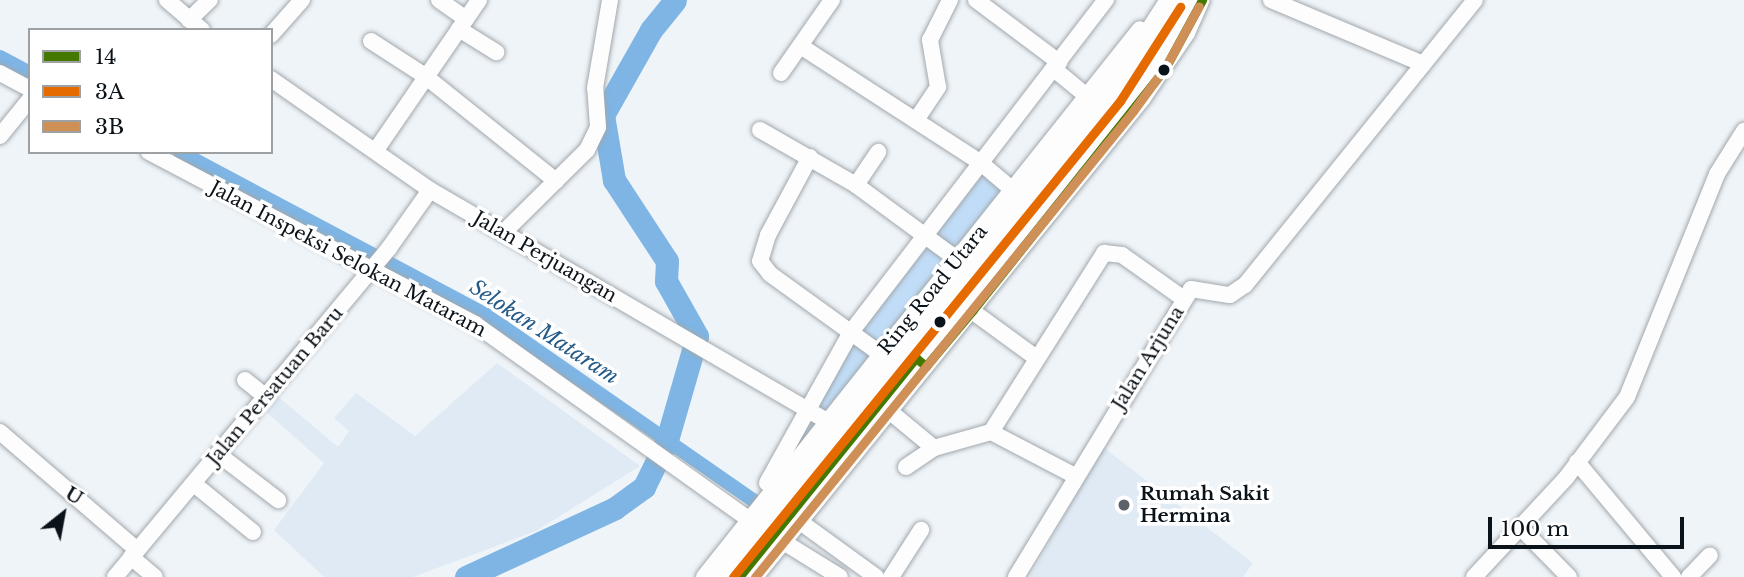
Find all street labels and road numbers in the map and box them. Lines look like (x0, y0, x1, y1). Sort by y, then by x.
street label: Jalan Inspeksi Selokan Mataram (206, 176, 490, 342)
street label: Jalan Perjuangan (469, 207, 621, 307)
street label: Ring Road Utara (874, 220, 992, 360)
street label: Jalan Persatuan Baru (202, 302, 348, 470)
street label: Jalan Arjuna (1107, 302, 1189, 414)

